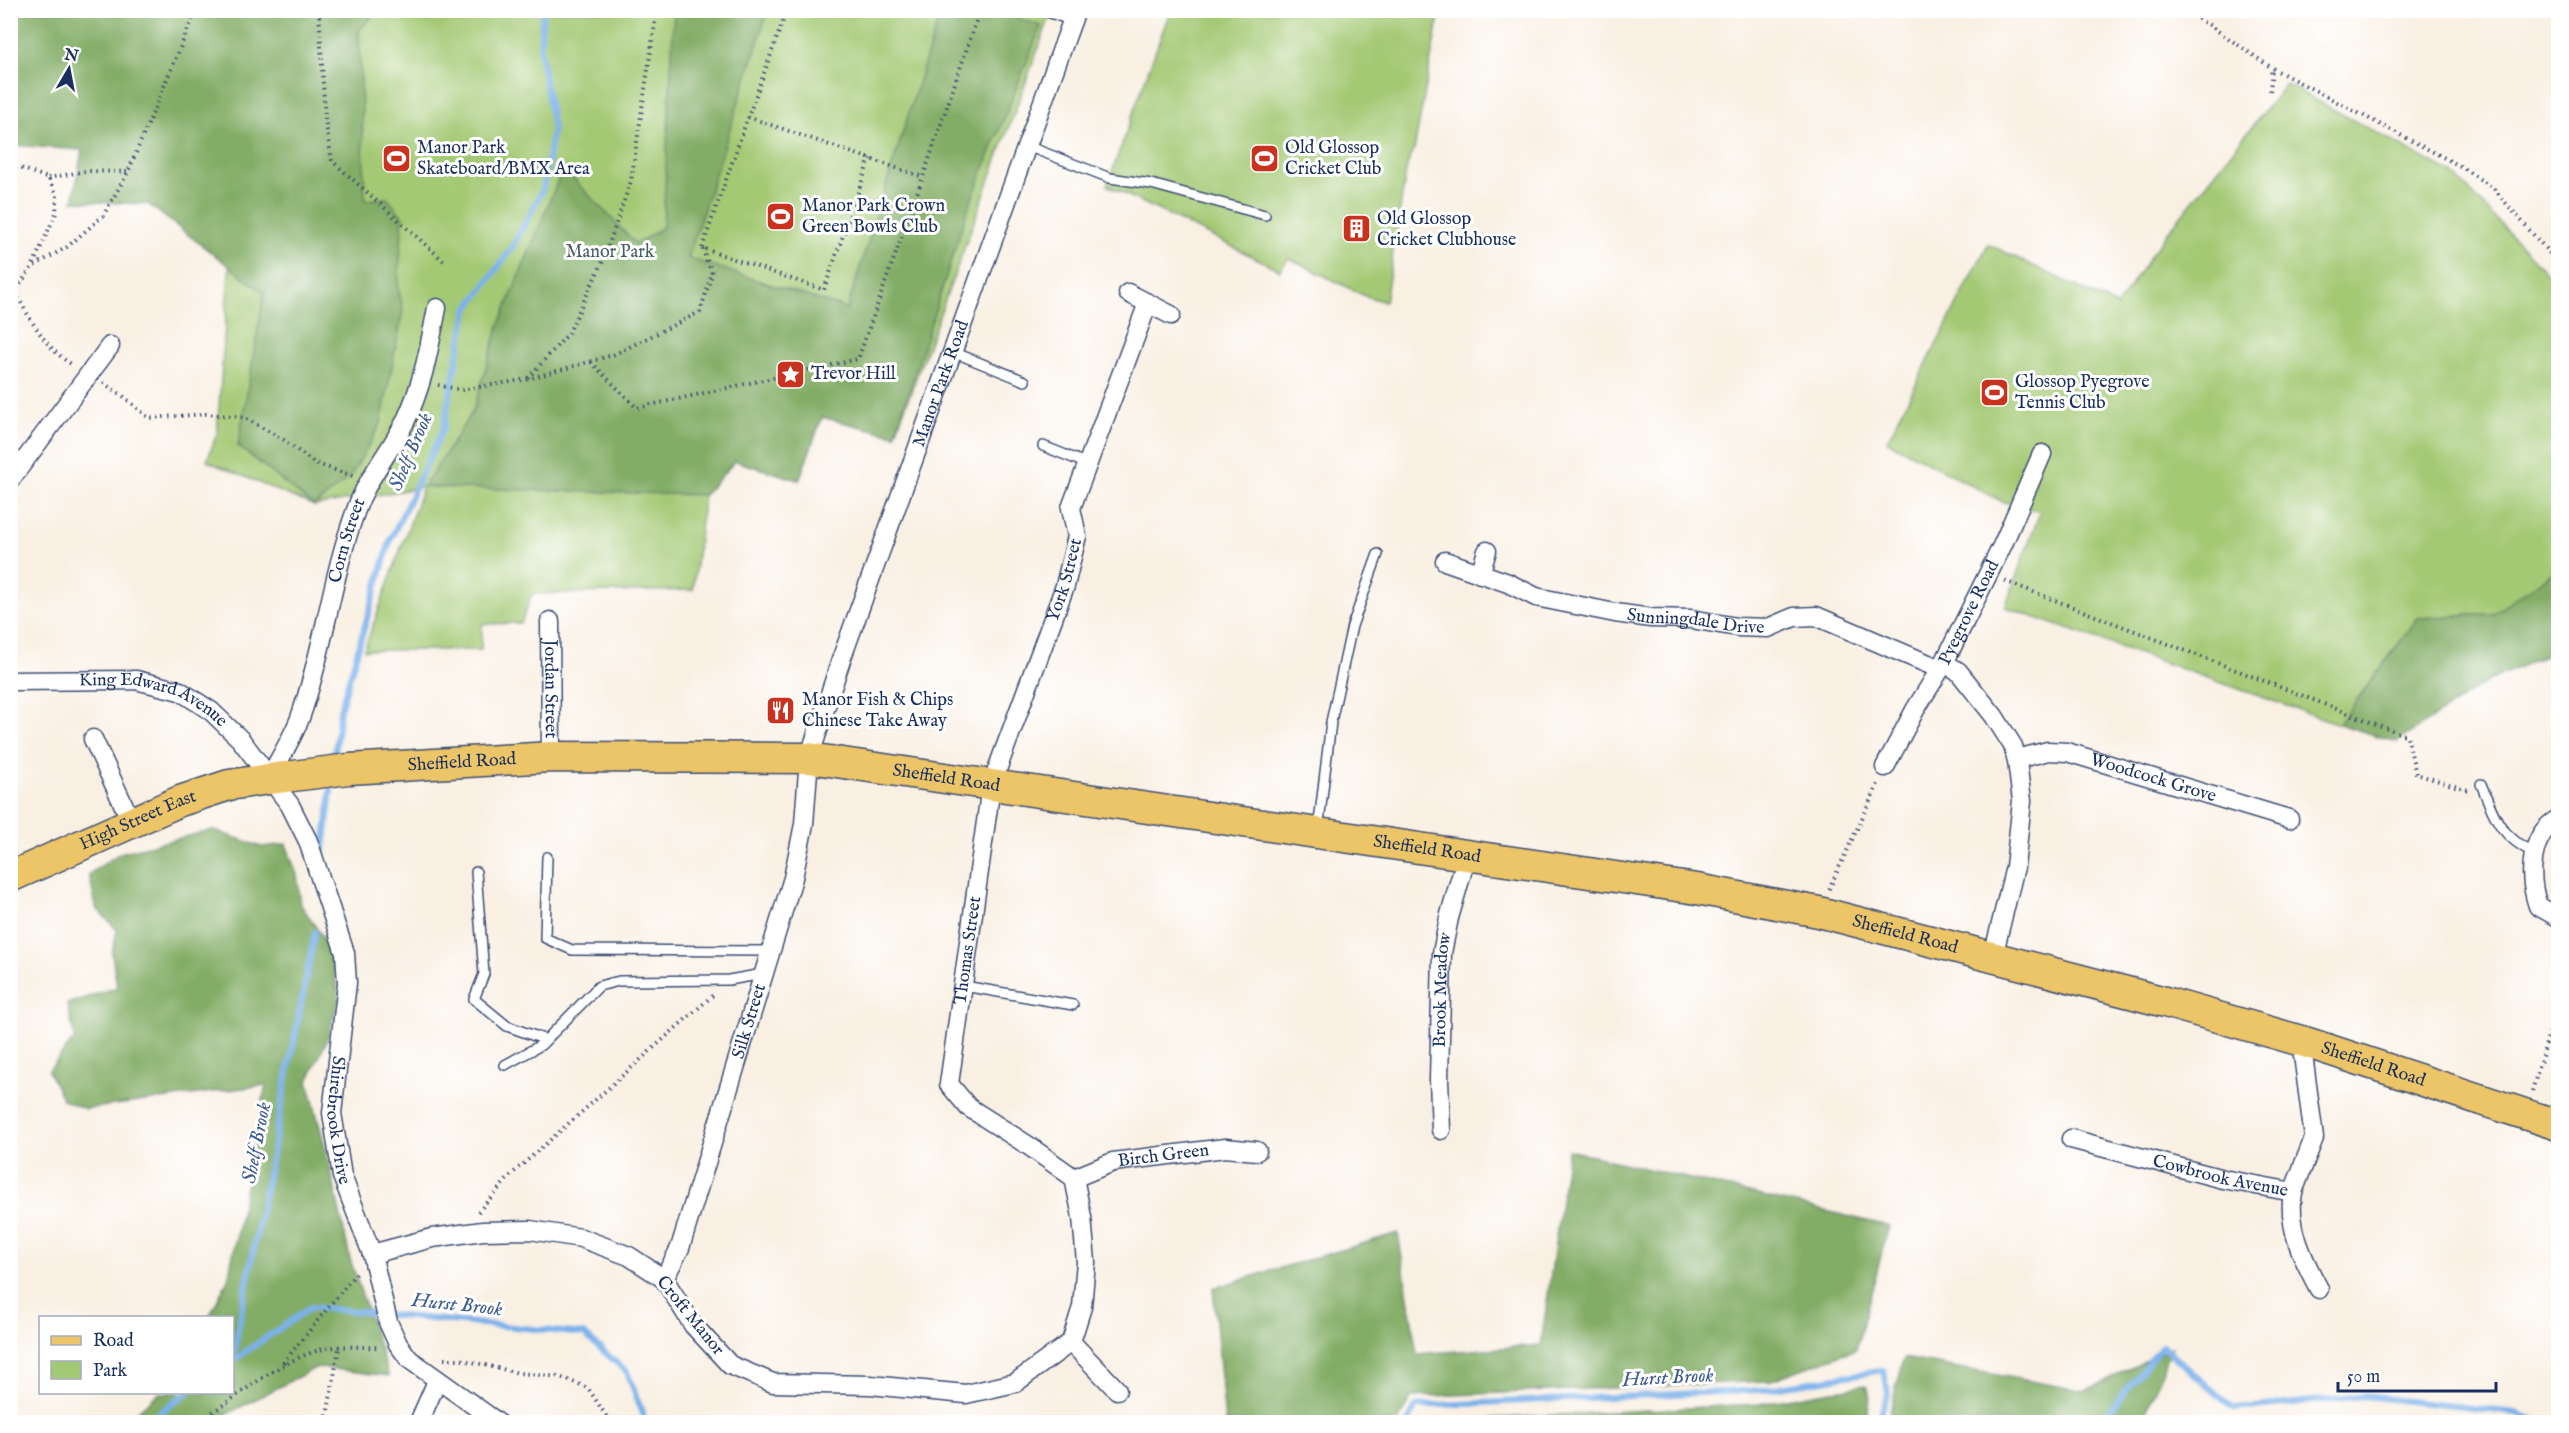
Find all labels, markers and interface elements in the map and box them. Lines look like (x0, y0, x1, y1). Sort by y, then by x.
north arrow (39, 39, 99, 99)
text: N (62, 45, 80, 67)
place label: Manor Park Skateboard/BMX Area (417, 137, 590, 181)
place label: Old Glossop Cricket Club (1285, 137, 1382, 181)
sports icon: Manor Park Skateboard/BMX Area (380, 142, 412, 174)
sports icon: Old Glossop Cricket Club (1248, 142, 1280, 174)
place label: Manor Park Crown Green Bowls Club (802, 195, 945, 239)
sports icon: Manor Park Crown Green Bowls Club (765, 200, 797, 232)
place label: Old Glossop Cricket Clubhouse (1377, 208, 1516, 252)
building icon: Old Glossop Cricket Clubhouse (1340, 213, 1372, 245)
park label: Manor Park (566, 241, 655, 264)
street label: Manor Park Road (907, 317, 975, 450)
place icon: Trevor Hill (774, 358, 806, 390)
place label: Trevor Hill (811, 363, 896, 386)
place label: Glossop Pyegrove Tennis Club (2015, 371, 2149, 415)
sports icon: Glossop Pyegrove Tennis Club (1978, 376, 2010, 408)
water label: Shelf Brook (383, 409, 439, 495)
street label: Corn Street (324, 495, 371, 585)
street label: York Street (1041, 536, 1087, 625)
street label: Pyegrove Road (1933, 556, 2005, 669)
street label: Sunningdale Drive (1626, 603, 1765, 639)
street label: Jordan Street (539, 638, 562, 738)
street label: King Edward Avenue (79, 668, 232, 732)
place label: Manor Fish & Chips Chinese Take Away (802, 689, 953, 733)
restaurant icon: Manor Fish & Chips Chinese Take Away (765, 694, 797, 726)
street label: Sheffield Road (407, 748, 517, 777)
street label: Woodcock Grove (2087, 748, 2219, 808)
street label: Sheffield Road (891, 759, 1002, 798)
street label: High Street East (76, 785, 199, 856)
street label: Sheffield Road (1372, 830, 1483, 869)
street label: Thomas Street (949, 895, 987, 1006)
street label: Sheffield Road (1850, 910, 1961, 959)
street label: Brook Meadow (1428, 929, 1458, 1048)
street label: Silk Street (727, 981, 772, 1062)
street label: Sheffield Road (2318, 1037, 2429, 1092)
street label: Shirebrook Drive (320, 1055, 356, 1188)
water label: Shelf Brook (237, 1100, 277, 1186)
street label: Birch Green (1117, 1139, 1211, 1173)
street label: Cowbrook Avenue (2150, 1149, 2290, 1202)
street label: Croft Manor (651, 1271, 729, 1361)
water label: Hurst Brook (409, 1288, 504, 1322)
legend (39, 1316, 234, 1394)
text: Road (93, 1330, 134, 1353)
scale bar (2338, 1355, 2496, 1393)
text: Park (93, 1360, 128, 1383)
water label: Hurst Brook (1621, 1363, 1714, 1393)
text: 50 m (2347, 1366, 2380, 1389)

